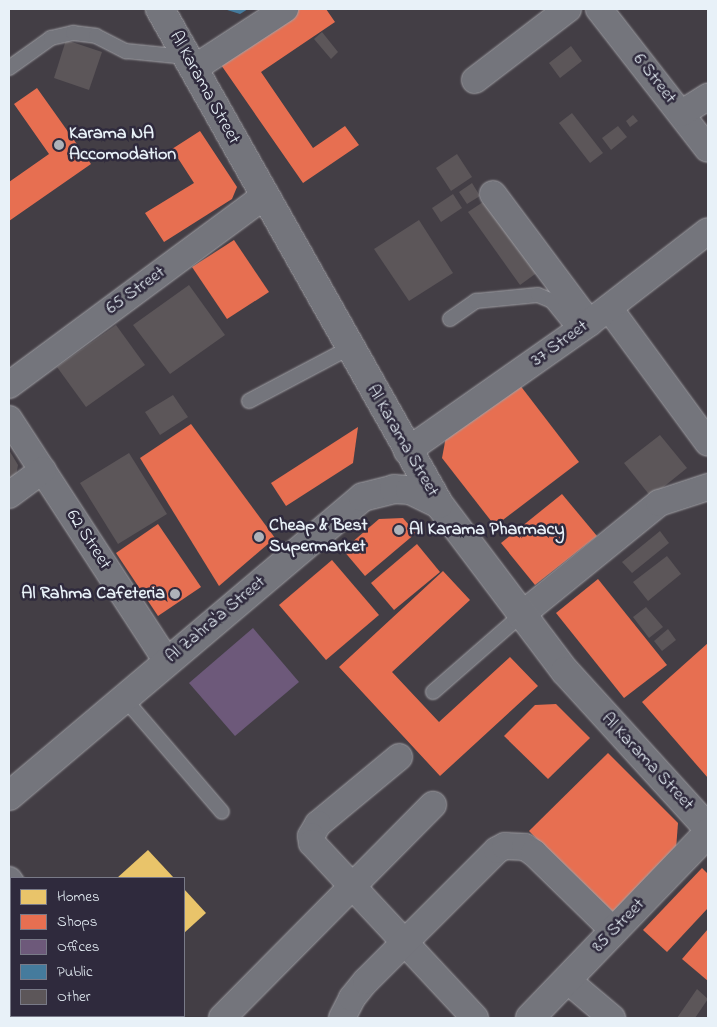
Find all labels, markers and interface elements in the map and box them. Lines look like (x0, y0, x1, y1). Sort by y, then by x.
street label: Al Karama Street (164, 28, 244, 148)
street label: 6 Street (628, 50, 680, 108)
place label: Karama NA Accomodation (69, 124, 176, 166)
marker: Karama NA Accomodation (53, 139, 65, 151)
street label: 65 Street (102, 262, 170, 320)
street label: 37 Street (527, 316, 593, 372)
street label: Al Karama Street (361, 381, 443, 501)
street label: 62 Street (61, 506, 115, 574)
place label: Cheap & Best Supermarket (269, 516, 368, 558)
place label: Al Karama Pharmacy (409, 519, 564, 541)
marker: Al Karama Pharmacy (393, 524, 405, 536)
marker: Cheap & Best Supermarket (253, 531, 265, 543)
street label: Al Zahra'a Street (162, 572, 270, 668)
place label: Al Rahma Cafeteria (21, 583, 165, 605)
marker: Al Rahma Cafeteria (169, 588, 181, 600)
street label: Al Karama Street (596, 709, 698, 815)
legend (10, 877, 185, 1017)
text: Homes (57, 886, 100, 908)
street label: 85 Street (588, 894, 650, 958)
text: Shops (57, 911, 97, 933)
text: Offices (57, 936, 99, 958)
text: Public (57, 961, 93, 983)
text: Other (57, 986, 90, 1008)

